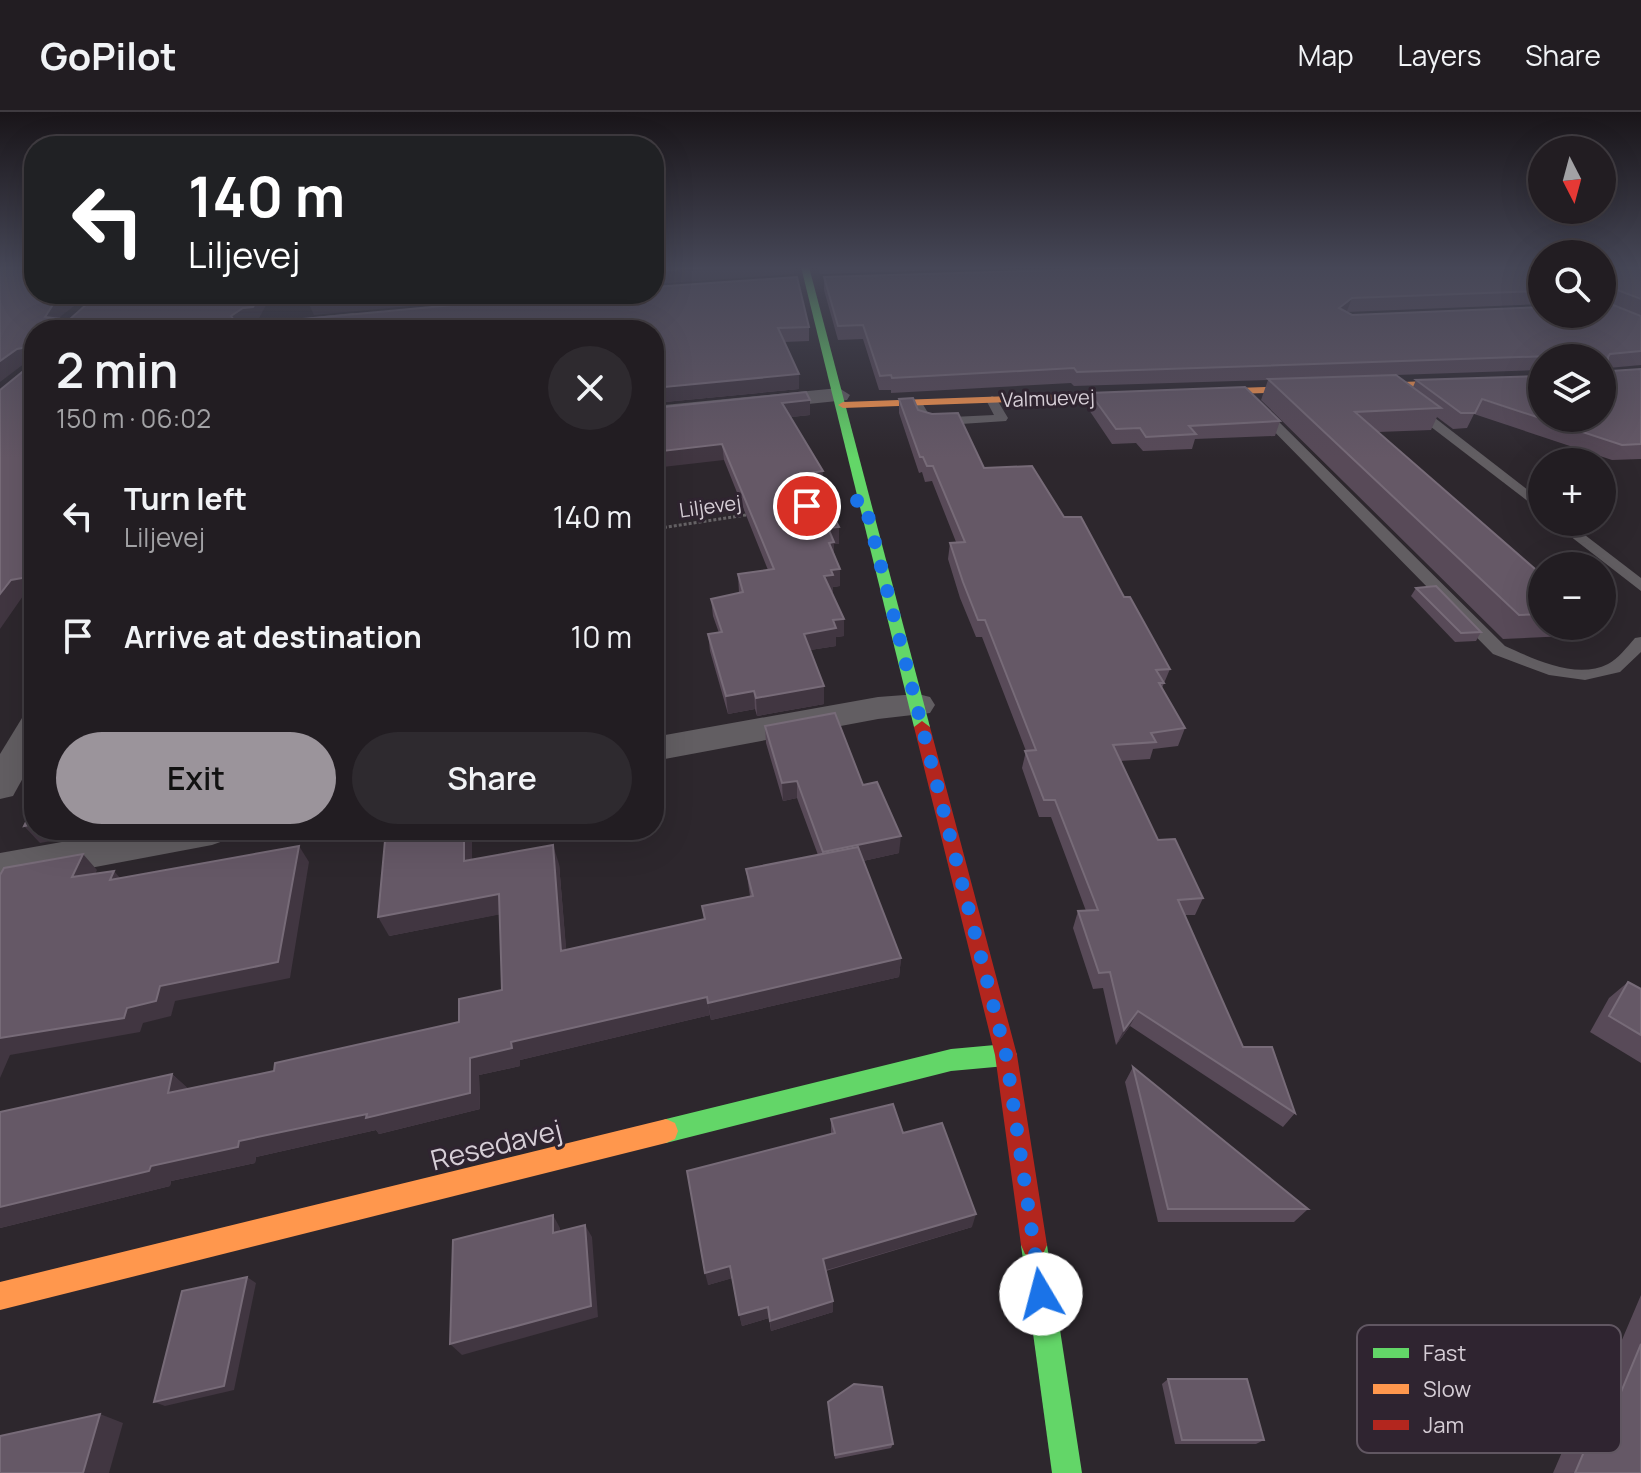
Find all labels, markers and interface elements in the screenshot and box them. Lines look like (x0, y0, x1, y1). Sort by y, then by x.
text: GoPilot (40, 29, 177, 81)
text: Map (1298, 36, 1354, 74)
text: Layers (1398, 36, 1481, 74)
text: Share (1525, 36, 1601, 74)
north arrow (1528, 136, 1616, 224)
map controls (1528, 136, 1616, 640)
text: 140 m (188, 157, 345, 234)
icon: left (56, 168, 160, 272)
text: Liljevej (188, 230, 300, 279)
button: search (1528, 240, 1616, 328)
text: 2 min (56, 337, 178, 402)
button: layers (1528, 344, 1616, 432)
button: close (548, 346, 632, 430)
street label: Valmuevej (1001, 383, 1095, 413)
text: 150 m · 06:02 (56, 400, 211, 436)
button: + (1528, 448, 1616, 536)
pin (773, 472, 841, 540)
text: Turn left (124, 478, 247, 519)
icon: arrive (785, 484, 829, 528)
street label: Liljevej (677, 488, 743, 524)
icon: left (56, 494, 100, 538)
text: 140 m (553, 496, 632, 537)
text: Liljevej (124, 519, 205, 555)
button: − (1528, 552, 1616, 640)
icon: arrive (56, 614, 100, 658)
text: Arrive at destination (124, 616, 422, 657)
text: 10 m (571, 616, 632, 657)
button: Exit (56, 732, 336, 824)
button: Share (352, 732, 632, 824)
street label: Resedavej (427, 1109, 565, 1179)
position arrow (999, 1252, 1083, 1336)
legend (1357, 1325, 1621, 1453)
text: Fast (1423, 1338, 1466, 1368)
text: Slow (1423, 1374, 1471, 1404)
text: Jam (1423, 1410, 1464, 1440)

